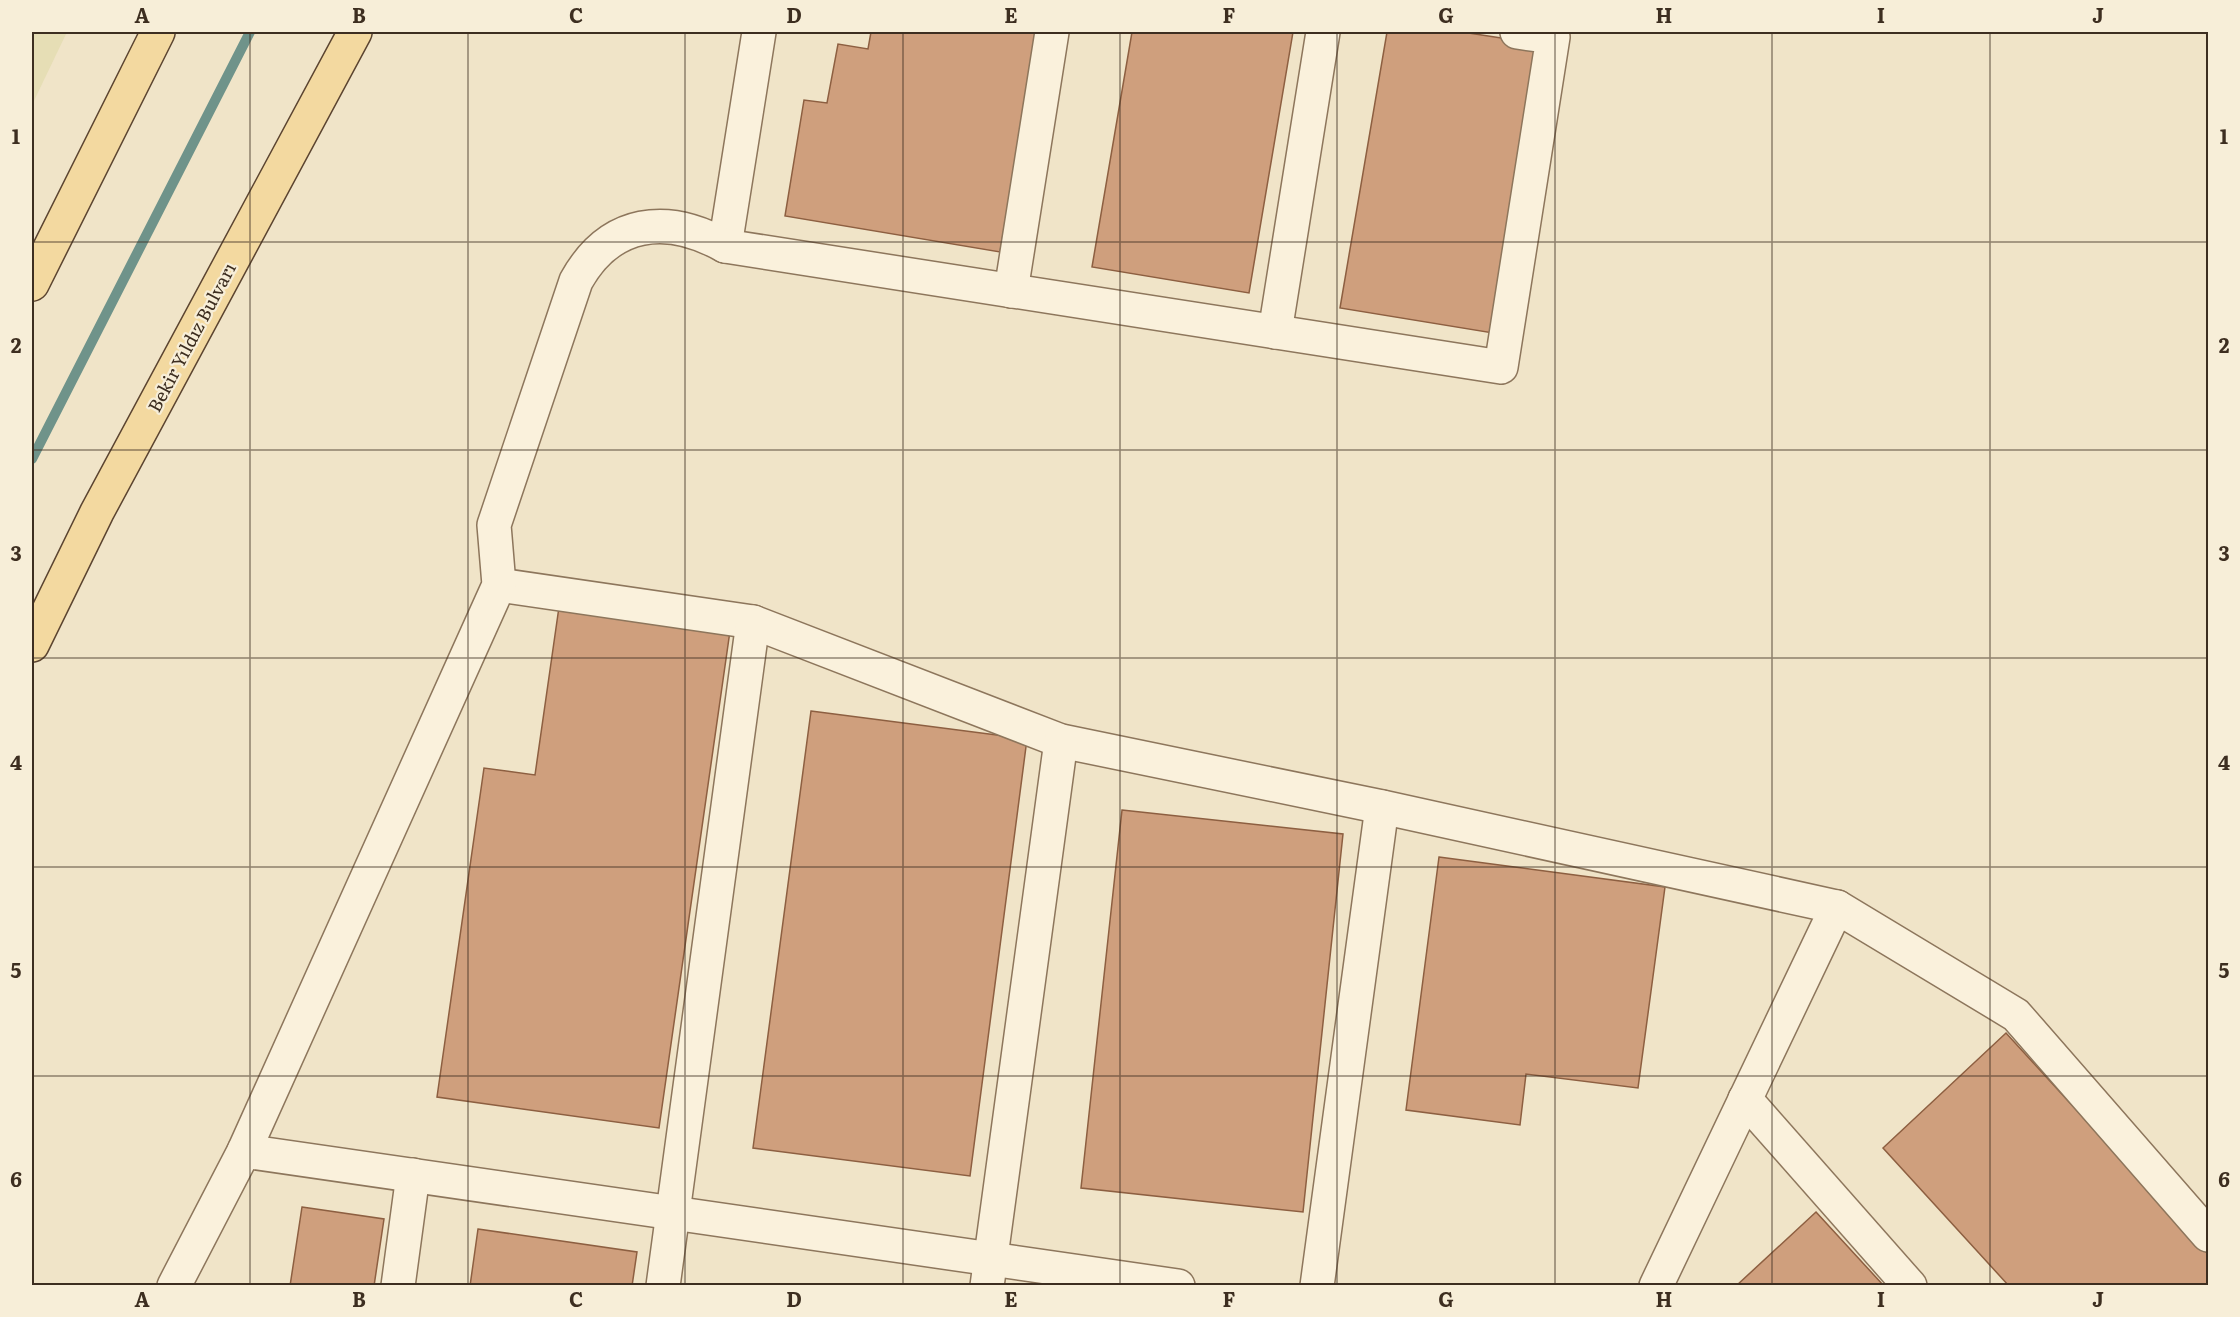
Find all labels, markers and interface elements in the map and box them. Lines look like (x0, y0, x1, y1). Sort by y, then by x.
text: A (134, 0, 150, 29)
text: B (352, 0, 366, 29)
text: C (569, 0, 583, 29)
text: D (786, 0, 802, 29)
text: E (1004, 0, 1018, 29)
text: F (1223, 0, 1236, 29)
text: G (1438, 0, 1454, 29)
text: H (1656, 0, 1672, 29)
text: I (1877, 0, 1885, 29)
text: J (2092, 0, 2104, 29)
text: 1 (12, 120, 20, 150)
text: 1 (2220, 120, 2228, 150)
street label: Bekir Yıldız Bulvarı (140, 257, 242, 417)
text: 2 (11, 329, 22, 359)
text: 2 (2219, 329, 2230, 359)
text: 3 (10, 537, 22, 567)
text: 3 (2218, 537, 2230, 567)
text: 4 (10, 746, 22, 776)
text: 4 (2218, 746, 2230, 776)
text: 5 (11, 954, 22, 984)
text: 5 (2219, 954, 2230, 984)
text: 6 (10, 1163, 22, 1193)
text: 6 (2218, 1163, 2230, 1193)
text: A (134, 1283, 150, 1313)
text: B (352, 1283, 366, 1313)
text: C (569, 1283, 583, 1313)
text: D (786, 1283, 802, 1313)
text: E (1004, 1283, 1018, 1313)
text: F (1223, 1283, 1236, 1313)
text: G (1438, 1283, 1454, 1313)
text: H (1656, 1283, 1672, 1313)
text: I (1877, 1283, 1885, 1313)
text: J (2092, 1283, 2104, 1313)

